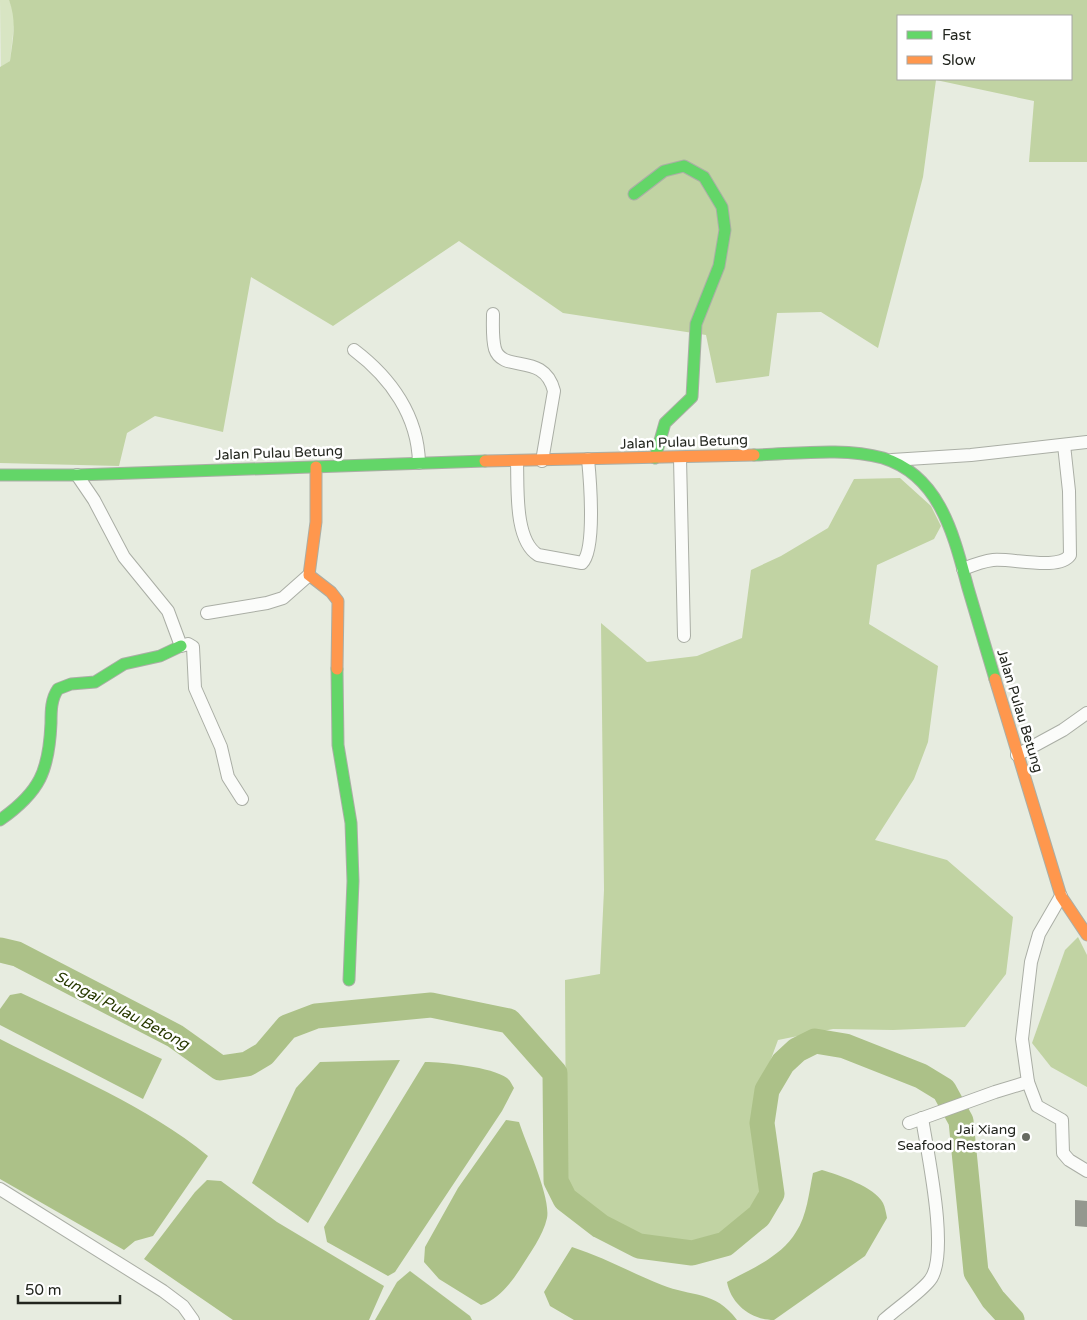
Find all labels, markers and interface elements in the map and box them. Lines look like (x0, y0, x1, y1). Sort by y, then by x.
legend (897, 15, 1072, 80)
text: Fast (942, 26, 972, 44)
text: Slow (942, 51, 976, 69)
street label: Jalan Pulau Betung (620, 431, 748, 453)
street label: Jalan Pulau Betung (215, 442, 343, 464)
street label: Jalan Pulau Betung (993, 647, 1047, 775)
water label: Sungai Pulau Betong (52, 967, 193, 1054)
place label: Jai Xiang Seafood Restoran (897, 1121, 1016, 1154)
marker: Jai Xiang Seafood Restoran (1020, 1131, 1032, 1143)
scale bar (18, 1272, 120, 1304)
text: 50 m (25, 1281, 62, 1299)

